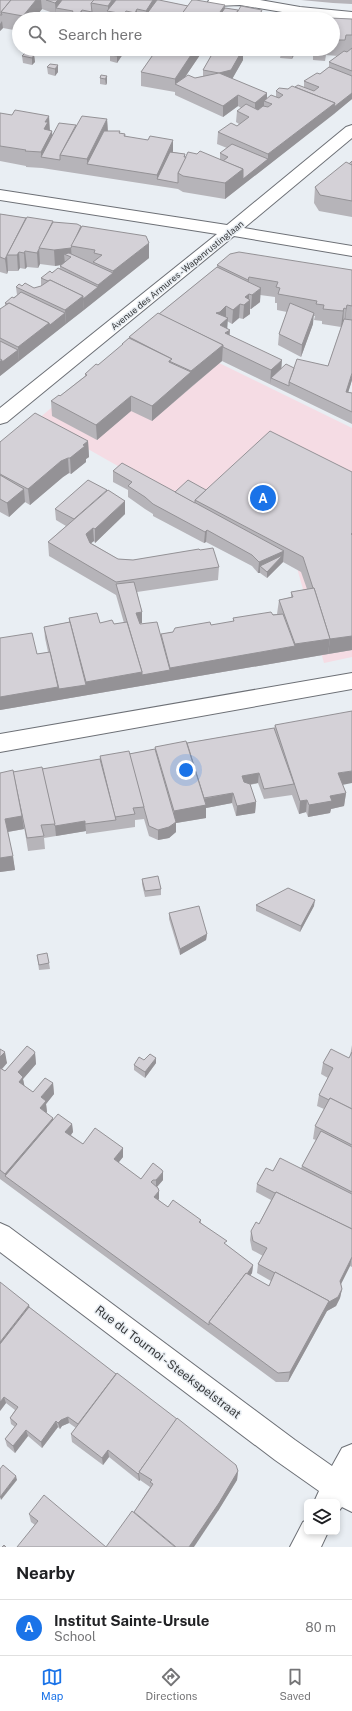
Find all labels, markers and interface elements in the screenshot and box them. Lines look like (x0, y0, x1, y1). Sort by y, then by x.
search box (12, 12, 340, 56)
icon: search (26, 23, 48, 45)
text: Search here (58, 26, 142, 43)
street label: Avenue des Armures - Wapenrustinglaan (108, 218, 246, 332)
pin: A (250, 483, 276, 513)
your location (176, 760, 196, 780)
street label: Rue du Tournoi - Steekspelstraat (92, 1303, 244, 1422)
map controls (304, 1499, 340, 1535)
button: layers (304, 1499, 340, 1535)
text: Nearby (16, 1563, 75, 1583)
text: Institut Sainte-Ursule (54, 1612, 209, 1629)
text: A (24, 1620, 34, 1635)
text: 80 m (305, 1620, 336, 1635)
text: School (54, 1629, 96, 1644)
tab: Map (41, 1666, 63, 1702)
tab: Directions (146, 1666, 197, 1702)
tab: Saved (279, 1666, 311, 1702)

